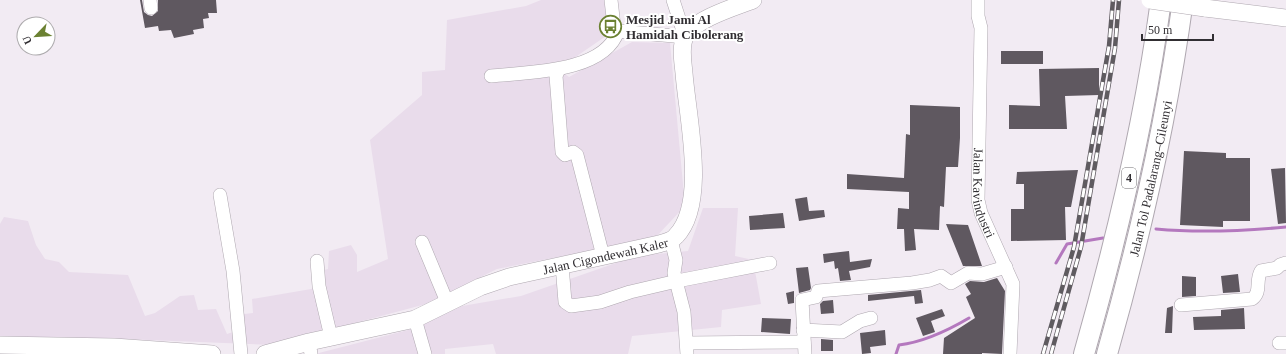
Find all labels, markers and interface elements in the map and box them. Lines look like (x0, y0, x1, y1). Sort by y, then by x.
place label: Mesjid Jami Al Hamidah Cibolerang (626, 12, 744, 42)
bus stop icon: Mesjid Jami Al Hamidah Cibolerang (597, 13, 623, 39)
north arrow (16, 16, 56, 56)
scale bar (1142, 16, 1213, 42)
text: 50 m (1148, 23, 1173, 37)
text: U (20, 34, 34, 46)
street label: Jalan Tol Padalarang–Cileunyi (1126, 99, 1175, 258)
street label: Jalan Kavindustri (970, 148, 998, 240)
road number: 4 (1122, 168, 1136, 188)
street label: Jalan Cigondewah Kaler (542, 234, 671, 277)

